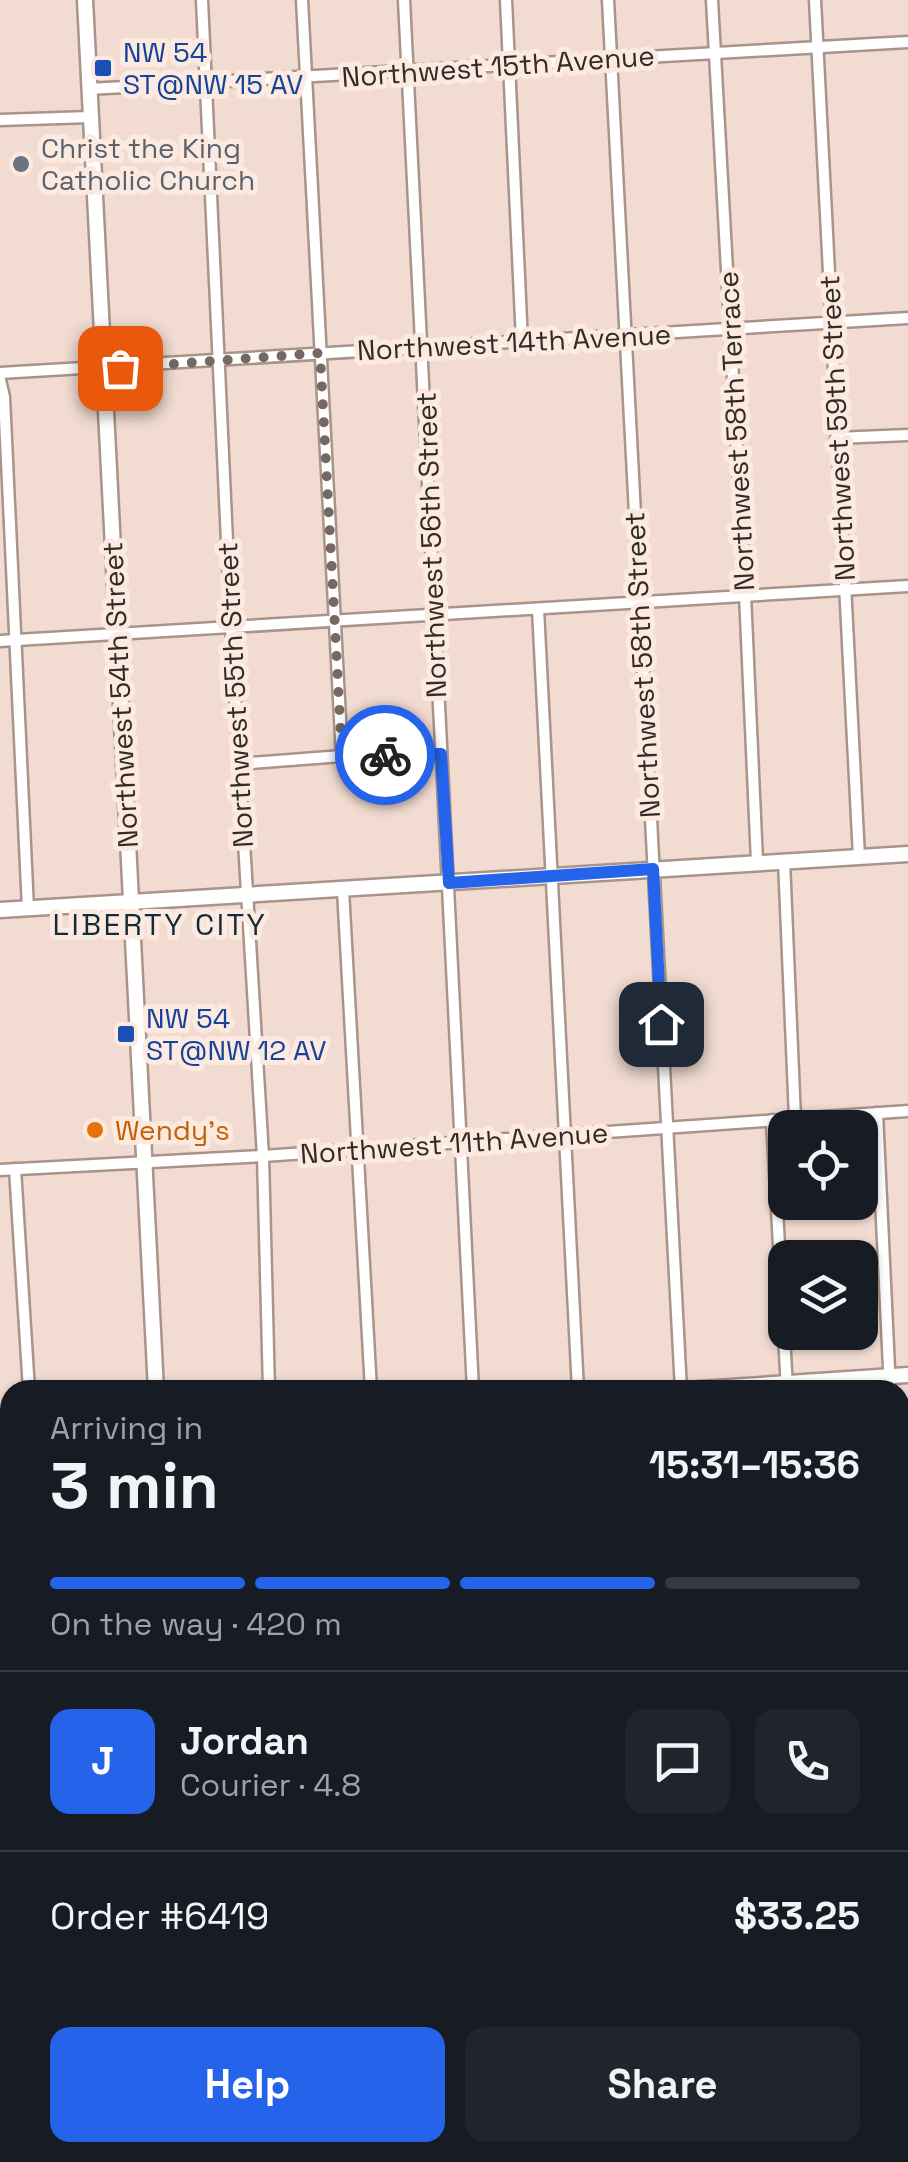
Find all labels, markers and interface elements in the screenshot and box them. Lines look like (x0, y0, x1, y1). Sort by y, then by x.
place label: NW 54 ST@NW 15 AV (123, 34, 303, 102)
street label: Northwest 15th Avenue (340, 37, 656, 95)
marker: NW 54 ST@NW 15 AV (92, 57, 114, 79)
place label: Christ the King Catholic Church (41, 130, 255, 198)
marker: Christ the King Catholic Church (10, 153, 32, 175)
street label: Northwest 58th Terrace (710, 270, 762, 592)
street label: Northwest 59th Street (811, 274, 863, 582)
street label: Northwest 14th Avenue (356, 316, 672, 368)
pin (78, 326, 163, 411)
icon: bag (93, 341, 148, 396)
street label: Northwest 56th Street (408, 391, 454, 699)
street label: Northwest 58th Street (616, 511, 668, 819)
street label: Northwest 54th Street (94, 541, 146, 849)
street label: Northwest 55th Street (209, 541, 261, 849)
courier (335, 705, 435, 805)
icon: bike (358, 728, 413, 783)
district label: LIBERTY CITY (53, 905, 267, 944)
pin (619, 982, 704, 1067)
icon: home (634, 997, 689, 1052)
place label: NW 54 ST@NW 12 AV (146, 1000, 327, 1068)
marker: NW 54 ST@NW 12 AV (115, 1023, 137, 1045)
map controls (768, 1110, 878, 1350)
button: locate (768, 1110, 878, 1220)
place label: Wendy's (115, 1112, 230, 1148)
street label: Northwest 11th Avenue (299, 1114, 609, 1172)
marker: Wendy's (84, 1119, 106, 1141)
button: layers (768, 1240, 878, 1350)
text: Arriving in (50, 1408, 203, 1448)
text: 15:31–15:36 (649, 1441, 860, 1489)
text: 3 min (50, 1444, 219, 1527)
text: On the way · 420 m (50, 1604, 342, 1644)
button: chat (625, 1709, 730, 1814)
button: phone (755, 1709, 860, 1814)
text: Jordan (180, 1717, 309, 1765)
text: J (91, 1737, 114, 1785)
text: Courier · 4.8 (180, 1765, 361, 1805)
text: Order #6419 (50, 1892, 269, 1940)
text: $33.25 (734, 1892, 860, 1940)
button: Help (50, 2027, 445, 2142)
button: Share (465, 2027, 860, 2142)

